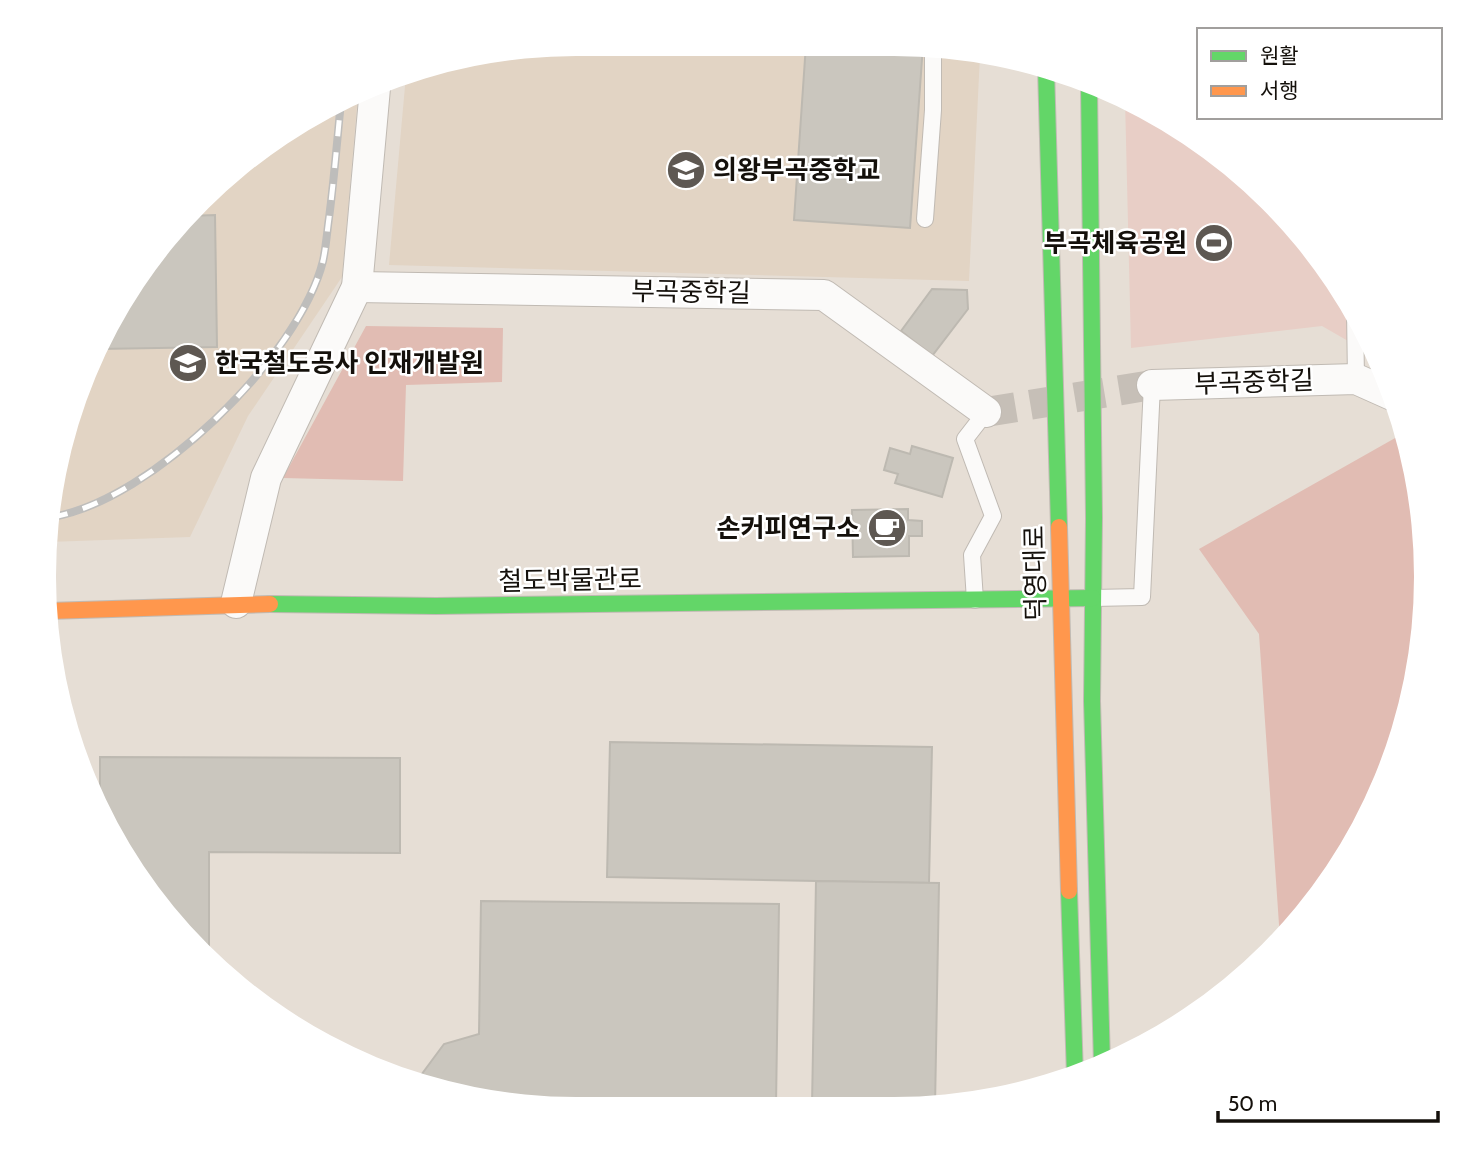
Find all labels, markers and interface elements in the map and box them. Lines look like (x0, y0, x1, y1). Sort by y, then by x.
legend (1197, 28, 1442, 119)
text: 원활 (1260, 43, 1299, 68)
text: 서행 (1260, 78, 1299, 103)
school or university icon: 의왕부곡중학교 (665, 149, 707, 191)
place label: 의왕부곡중학교 (713, 154, 880, 186)
sports icon: 부곡체육공원 (1193, 222, 1235, 264)
place label: 부곡체육공원 (1043, 227, 1187, 259)
street label: 부곡중학길 (631, 275, 751, 309)
school or university icon: 한국철도공사 인재개발원 (167, 342, 209, 384)
place label: 한국철도공사 인재개발원 (215, 347, 484, 379)
street label: 부곡중학길 (1194, 364, 1314, 400)
cafe icon: 손커피연구소 (866, 507, 908, 549)
place label: 손커피연구소 (716, 512, 860, 544)
street label: 덕영대로 (1018, 525, 1052, 621)
street label: 철도박물관로 (498, 563, 642, 597)
scale bar (1218, 1080, 1438, 1124)
text: 50 m (1228, 1091, 1277, 1116)

